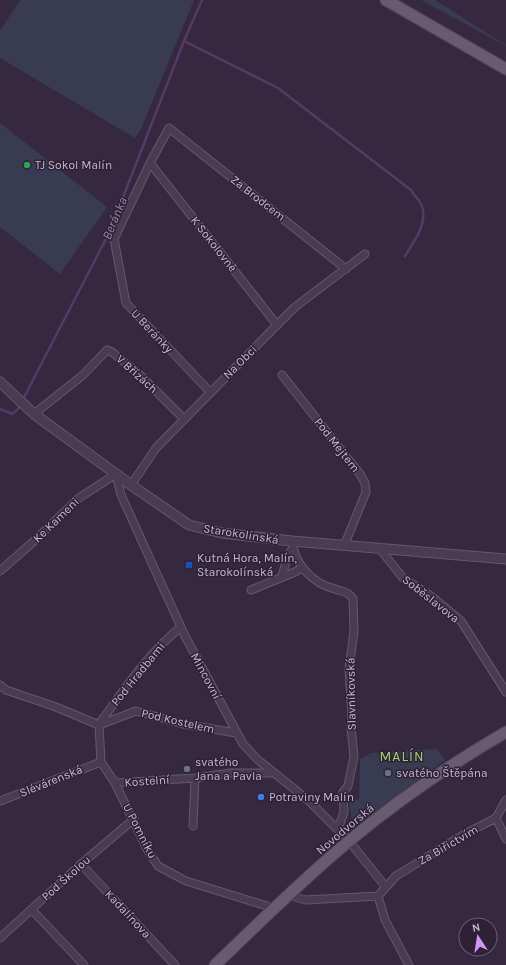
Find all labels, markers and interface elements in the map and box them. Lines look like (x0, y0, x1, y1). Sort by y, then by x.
place label: TJ Sokol Malín (35, 158, 112, 172)
marker: TJ Sokol Malín (22, 160, 32, 170)
street label: Za Brodcem (228, 172, 288, 224)
water label: Beránka (99, 194, 130, 242)
street label: K Sokolovně (188, 213, 240, 275)
street label: U Beránky (128, 306, 176, 356)
street label: Na Obci (220, 342, 260, 382)
street label: V Břízách (113, 352, 161, 396)
street label: Pod Mejtem (311, 415, 363, 475)
street label: Ke Kameni (30, 495, 82, 545)
street label: Starokolínská (202, 521, 280, 547)
place label: Kutná Hora, Malín, Starokolínská (197, 551, 298, 579)
marker: Kutná Hora, Malín, Starokolínská (184, 560, 194, 570)
street label: Soběslavova (400, 572, 462, 626)
street label: Pod Hradbami (108, 639, 168, 709)
street label: Mincovní (188, 650, 224, 702)
street label: Slavníkovská (343, 657, 359, 731)
street label: Pod Kostelem (140, 706, 216, 736)
district label: MALÍN (380, 747, 424, 765)
place label: svatého Jana a Pavla (195, 755, 262, 783)
street label: Slévárenská (17, 762, 85, 800)
marker: svatého Jana a Pavla (182, 764, 192, 774)
place label: svatého Štěpána (396, 765, 488, 780)
marker: svatého Štěpána (383, 768, 393, 778)
street label: Kostelní (124, 772, 170, 790)
place label: Potraviny Malín (269, 790, 354, 804)
marker: Potraviny Malín (256, 792, 266, 802)
street label: U Pomníku (120, 801, 160, 861)
street label: Novodvorská (313, 801, 377, 857)
street label: Za Biřictvím (415, 822, 481, 868)
street label: Pod Školou (38, 852, 93, 904)
street label: Kadalínova (102, 887, 154, 941)
north arrow (458, 917, 498, 957)
text: N (471, 921, 481, 935)

